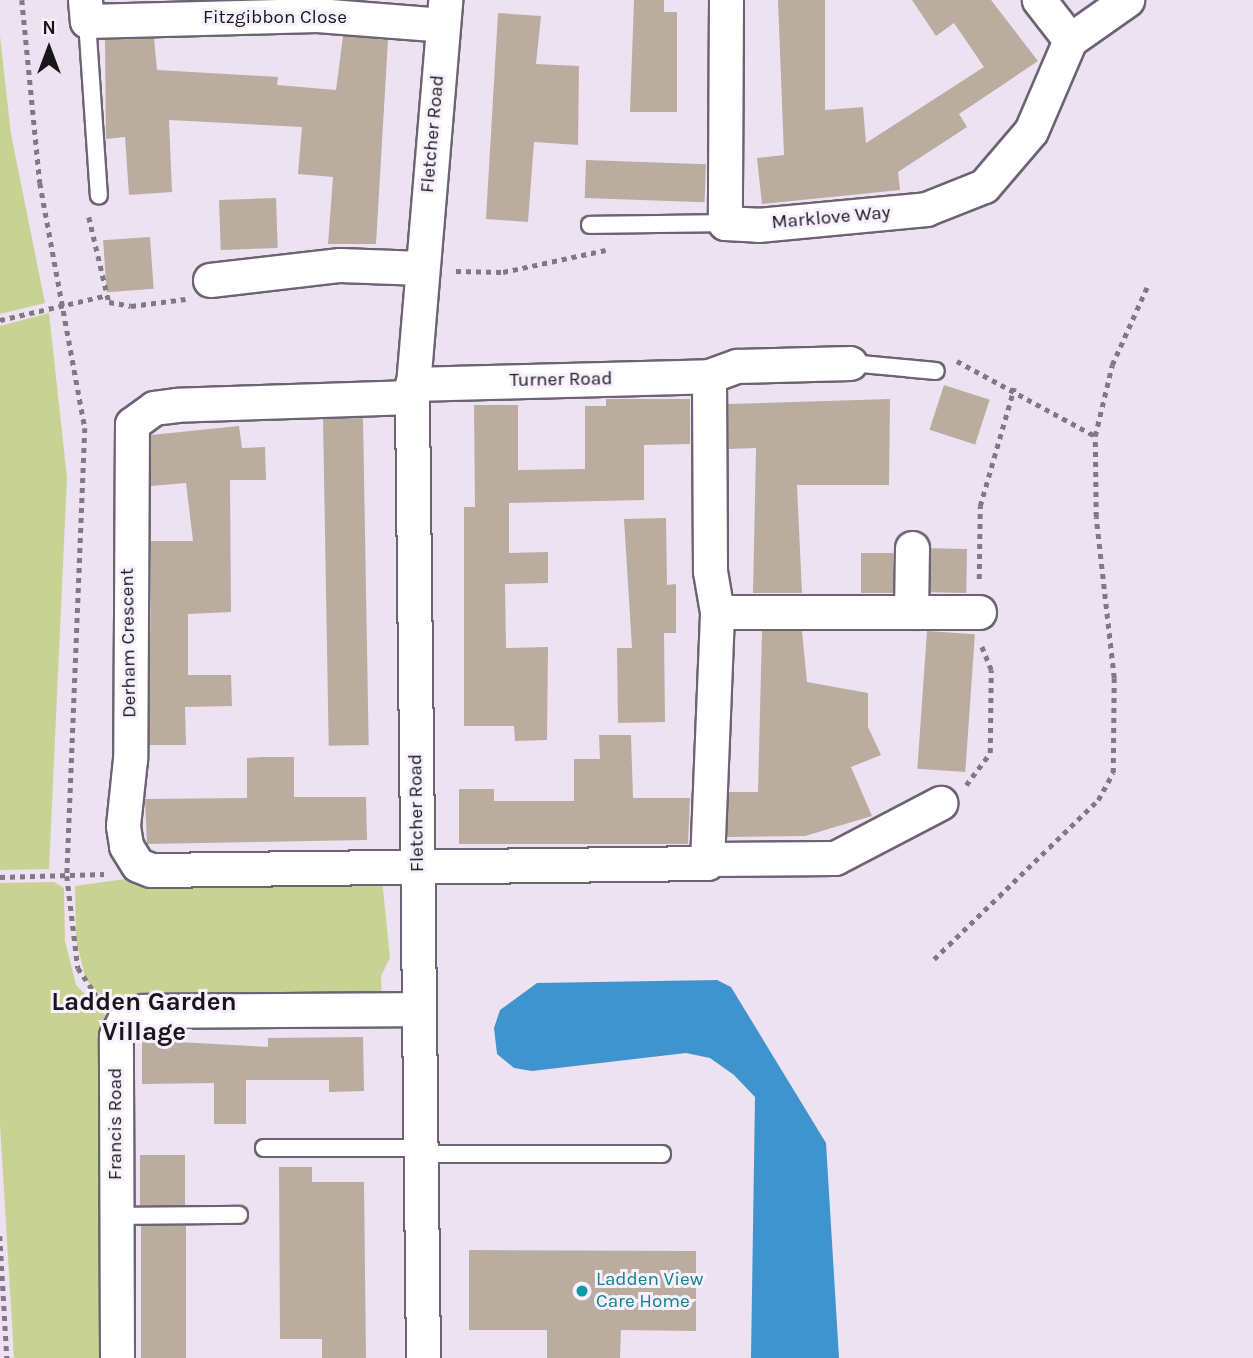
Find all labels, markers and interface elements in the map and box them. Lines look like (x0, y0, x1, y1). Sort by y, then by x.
street label: Fitzgibbon Close (203, 7, 347, 29)
north arrow (14, 14, 84, 84)
text: N (42, 17, 56, 39)
street label: Fletcher Road (416, 74, 450, 194)
street label: Marklove Way (771, 201, 891, 235)
street label: Turner Road (509, 368, 613, 392)
street label: Derham Crescent (116, 568, 142, 718)
street label: Fletcher Road (405, 754, 429, 872)
district label: Ladden Garden Village (51, 986, 237, 1048)
street label: Francis Road (105, 1068, 127, 1180)
place label: Ladden View Care Home (596, 1269, 703, 1313)
marker: Ladden View Care Home (574, 1283, 590, 1299)

